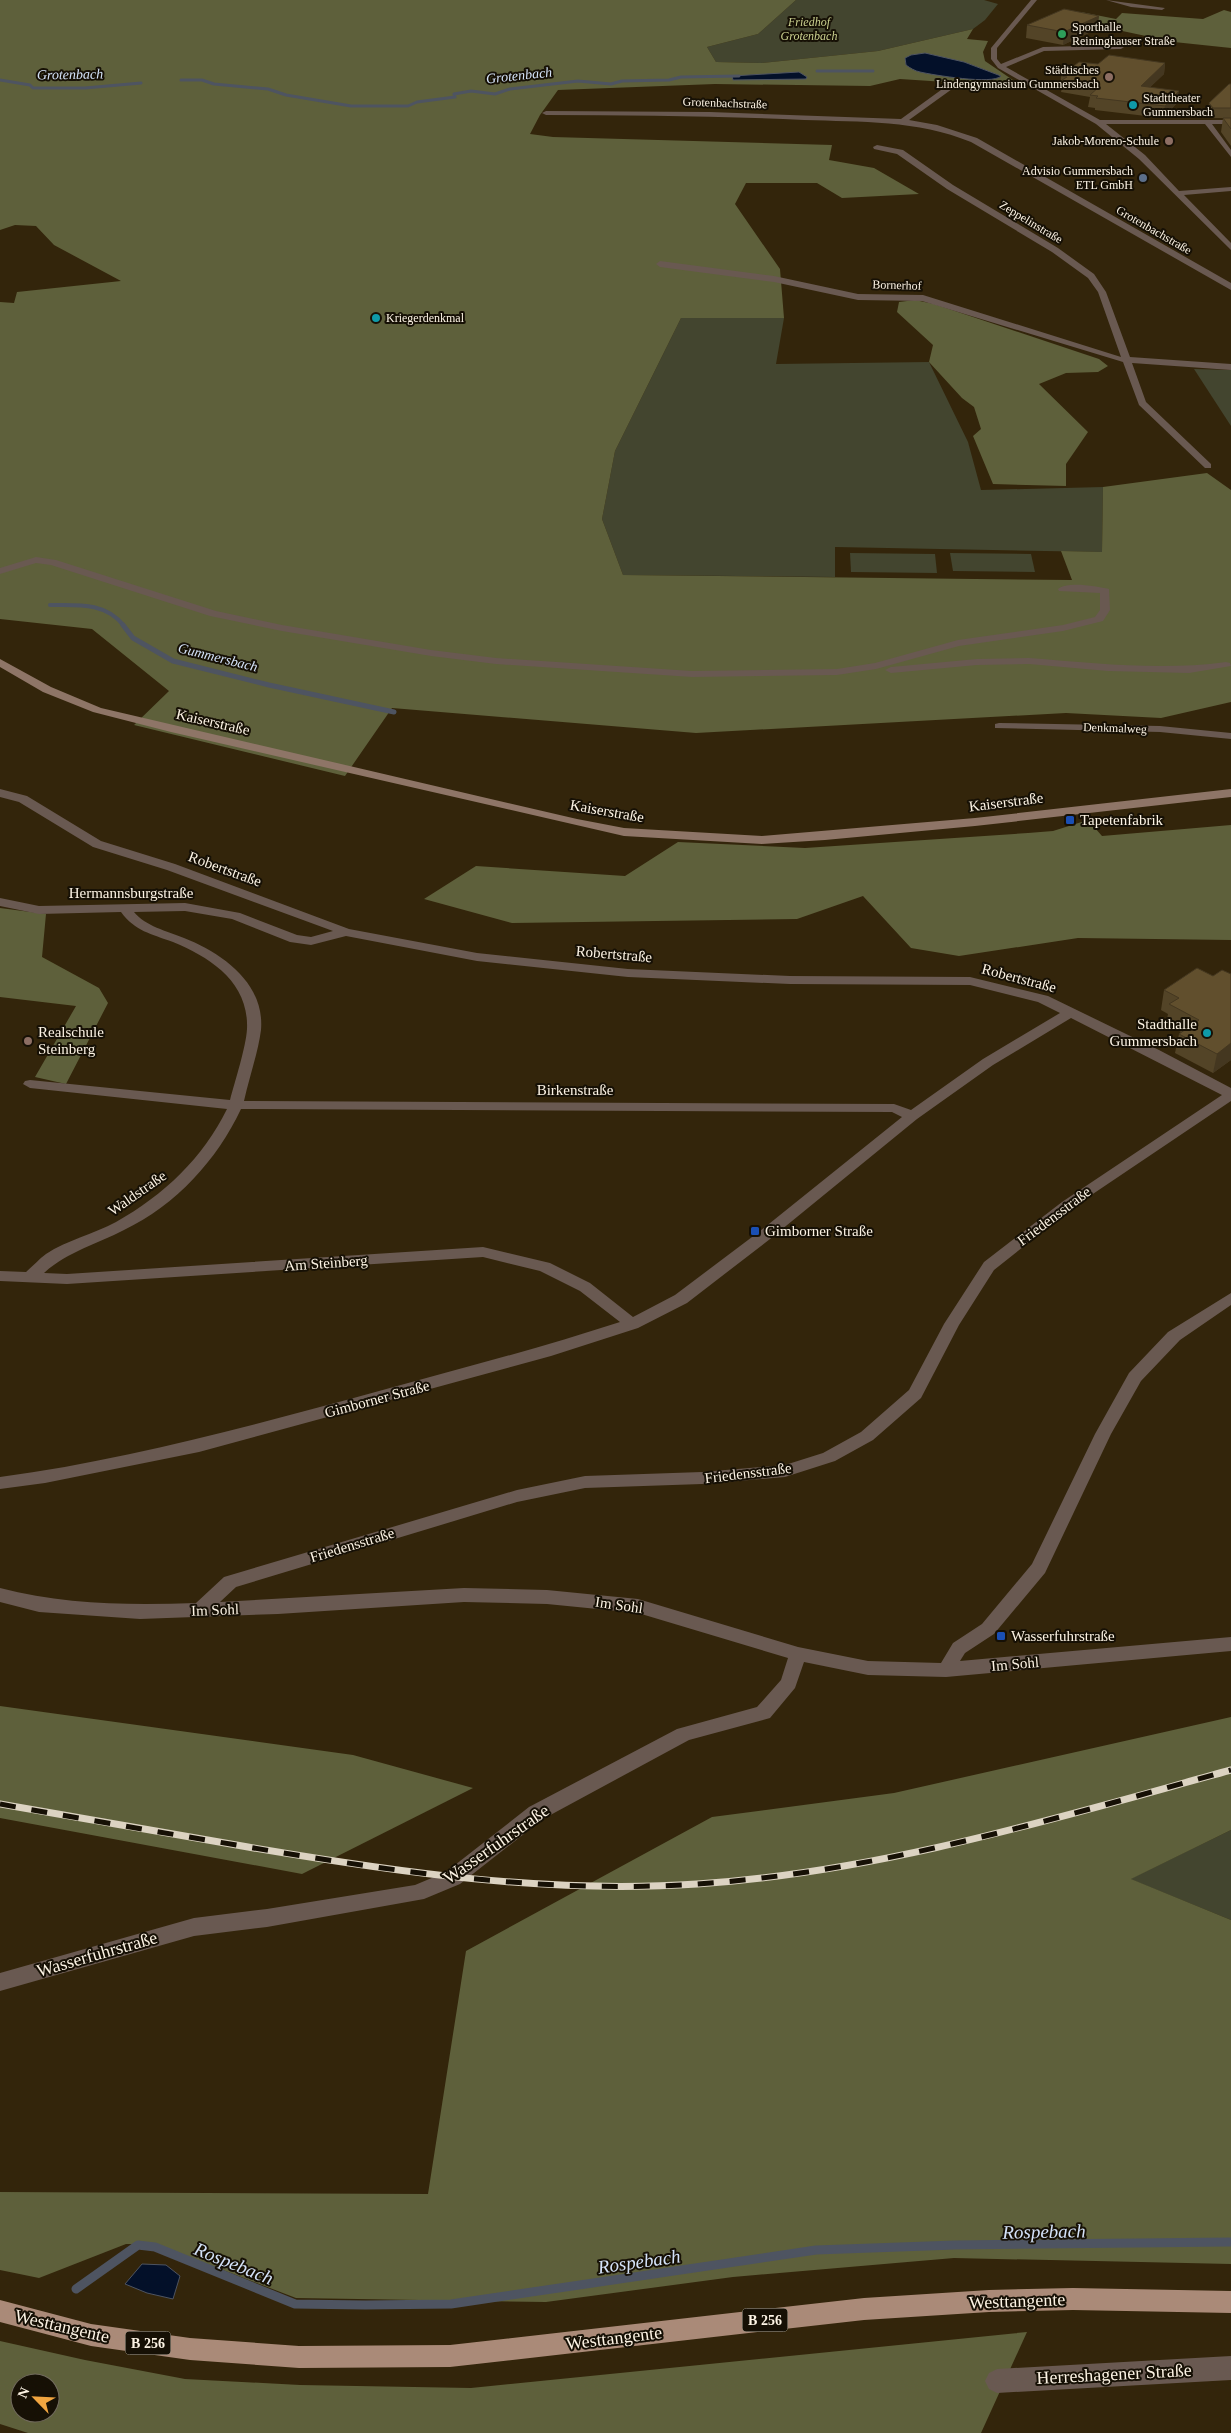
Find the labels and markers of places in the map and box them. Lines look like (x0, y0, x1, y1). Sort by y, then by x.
place label: Sporthalle Reininghauser Straße (1072, 20, 1175, 48)
marker: Sporthalle Reininghauser Straße (1056, 28, 1068, 40)
place label: Städtisches Lindengymnasium Gummersbach (936, 63, 1099, 91)
marker: Städtisches Lindengymnasium Gummersbach (1103, 71, 1115, 83)
place label: Stadttheater Gummersbach (1143, 91, 1213, 119)
marker: Stadttheater Gummersbach (1127, 99, 1139, 111)
place label: Jakob-Moreno-Schule (1052, 134, 1159, 148)
marker: Jakob-Moreno-Schule (1163, 135, 1175, 147)
place label: Advisio Gummersbach ETL GmbH (1022, 164, 1133, 192)
marker: Advisio Gummersbach ETL GmbH (1137, 172, 1149, 184)
place label: Kriegerdenkmal (386, 311, 465, 325)
marker: Kriegerdenkmal (370, 312, 382, 324)
place label: Tapetenfabrik (1080, 812, 1164, 828)
marker: Tapetenfabrik (1064, 814, 1076, 826)
place label: Stadthalle Gummersbach (1110, 1016, 1197, 1049)
place label: Realschule Steinberg (38, 1024, 104, 1057)
marker: Stadthalle Gummersbach (1201, 1027, 1213, 1039)
marker: Realschule Steinberg (22, 1035, 34, 1047)
place label: Gimborner Straße (765, 1223, 873, 1239)
marker: Gimborner Straße (749, 1225, 761, 1237)
place label: Wasserfuhrstraße (1011, 1628, 1115, 1644)
marker: Wasserfuhrstraße (995, 1630, 1007, 1642)

